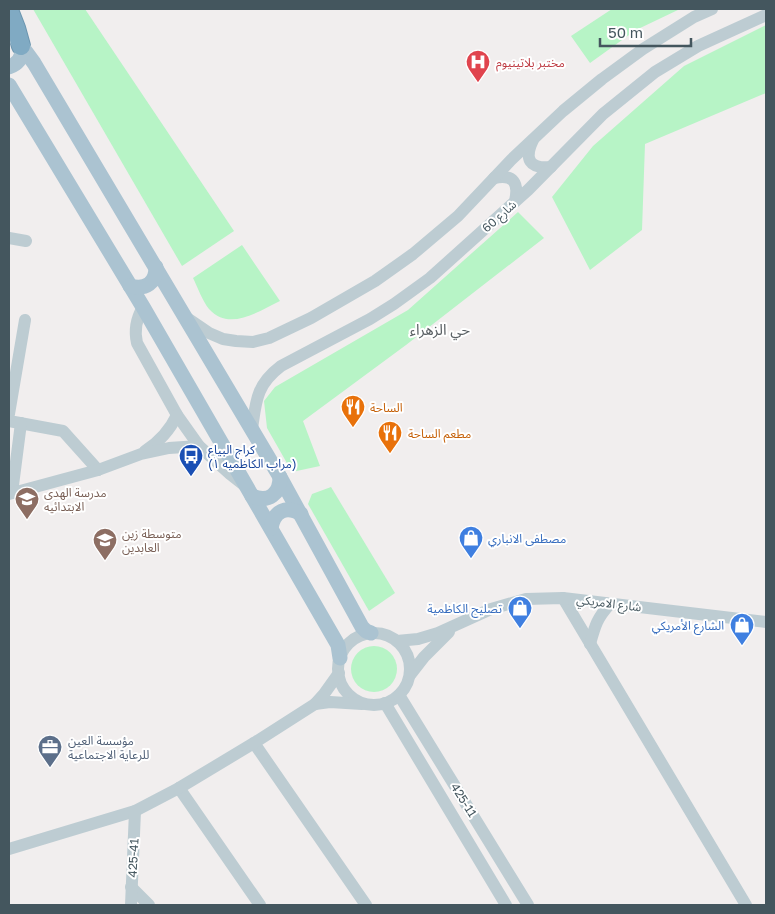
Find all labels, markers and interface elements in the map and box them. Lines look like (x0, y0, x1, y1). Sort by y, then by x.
scale bar (600, 15, 691, 47)
text: 50 m (608, 23, 643, 41)
hospital icon: مختبر بلاتينيوم (465, 49, 491, 83)
place label: مختبر بلاتينيوم (496, 55, 565, 72)
street label: شارع 60 (479, 197, 521, 237)
district label: حي الزهراء (410, 320, 470, 341)
restaurant icon: الساحة (340, 394, 366, 428)
place label: الساحة (370, 400, 403, 415)
restaurant icon: مطعم الساحة (377, 420, 403, 454)
place label: مطعم الساحة (408, 426, 471, 443)
place label: كراج البياع (مراب الكاظميه ١) (208, 442, 296, 471)
bus stop icon: كراج البياع (مراب الكاظميه ١) (178, 443, 204, 477)
place label: مدرسة الهدى الابتدائيه (44, 485, 107, 514)
school or university icon: مدرسة الهدى الابتدائيه (14, 486, 40, 520)
shop icon: مصطفى الانباري (458, 525, 484, 559)
place label: متوسطة زين العابدين (122, 526, 182, 555)
school or university icon: متوسطة زين العابدين (92, 527, 118, 561)
place label: مصطفى الانباري (488, 531, 566, 548)
street label: شارع الامريكي (575, 592, 642, 617)
shop icon: تصليح الكاظمية (507, 595, 533, 629)
place label: تصليح الكاظمية (427, 601, 502, 618)
shop icon: الشارع الأمريكي (729, 612, 755, 646)
place label: الشارع الأمريكي (652, 618, 724, 635)
place label: مؤسسة العين للرعاية الاجتماعية (68, 733, 149, 762)
office icon: مؤسسة العين للرعاية الاجتماعية (37, 734, 63, 768)
street label: 425-11 (448, 780, 480, 820)
street label: 425-41 (124, 838, 142, 878)

